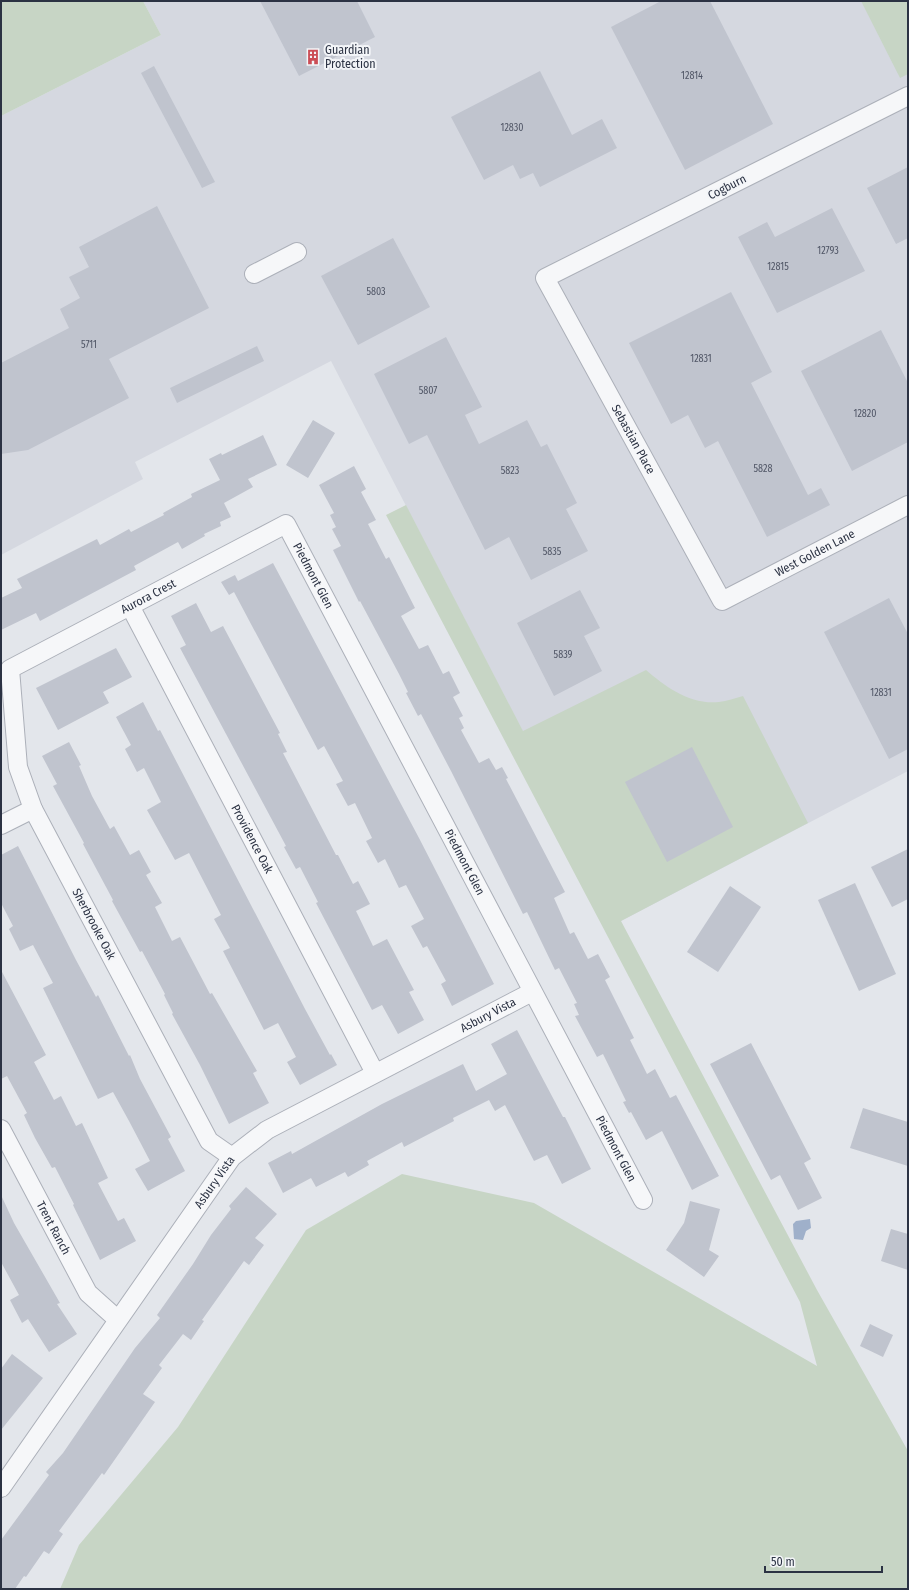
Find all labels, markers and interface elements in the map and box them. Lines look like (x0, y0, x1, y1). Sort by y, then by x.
place label: Guardian Protection (325, 43, 376, 71)
building icon: Guardian Protection (304, 48, 322, 66)
house number: 12814 (681, 70, 703, 82)
house number: 12830 (500, 122, 524, 134)
street label: Cogburn (706, 171, 748, 203)
house number: 12793 (817, 245, 839, 257)
house number: 12815 (767, 261, 789, 273)
house number: 5803 (366, 286, 386, 298)
house number: 5711 (81, 339, 97, 351)
house number: 12831 (690, 353, 712, 365)
house number: 5807 (419, 385, 437, 397)
street label: Sebastian Place (609, 402, 658, 477)
house number: 12820 (854, 408, 876, 420)
house number: 5828 (754, 463, 772, 475)
house number: 5823 (501, 465, 520, 477)
street label: West Golden Lane (773, 527, 857, 579)
street label: Piedmont Glen (290, 540, 336, 611)
house number: 5835 (543, 546, 562, 558)
street label: Aurora Crest (119, 576, 178, 616)
house number: 5839 (554, 649, 573, 661)
house number: 12831 (870, 687, 892, 699)
street label: Providence Oak (228, 802, 276, 876)
street label: Piedmont Glen (441, 827, 488, 898)
street label: Sherbrooke Oak (69, 886, 119, 962)
street label: Asbury Vista (458, 995, 518, 1035)
street label: Piedmont Glen (593, 1113, 639, 1184)
street label: Asbury Vista (191, 1153, 238, 1211)
street label: Trent Ranch (34, 1199, 73, 1257)
scale bar (765, 1548, 882, 1574)
text: 50 m (771, 1555, 795, 1569)

